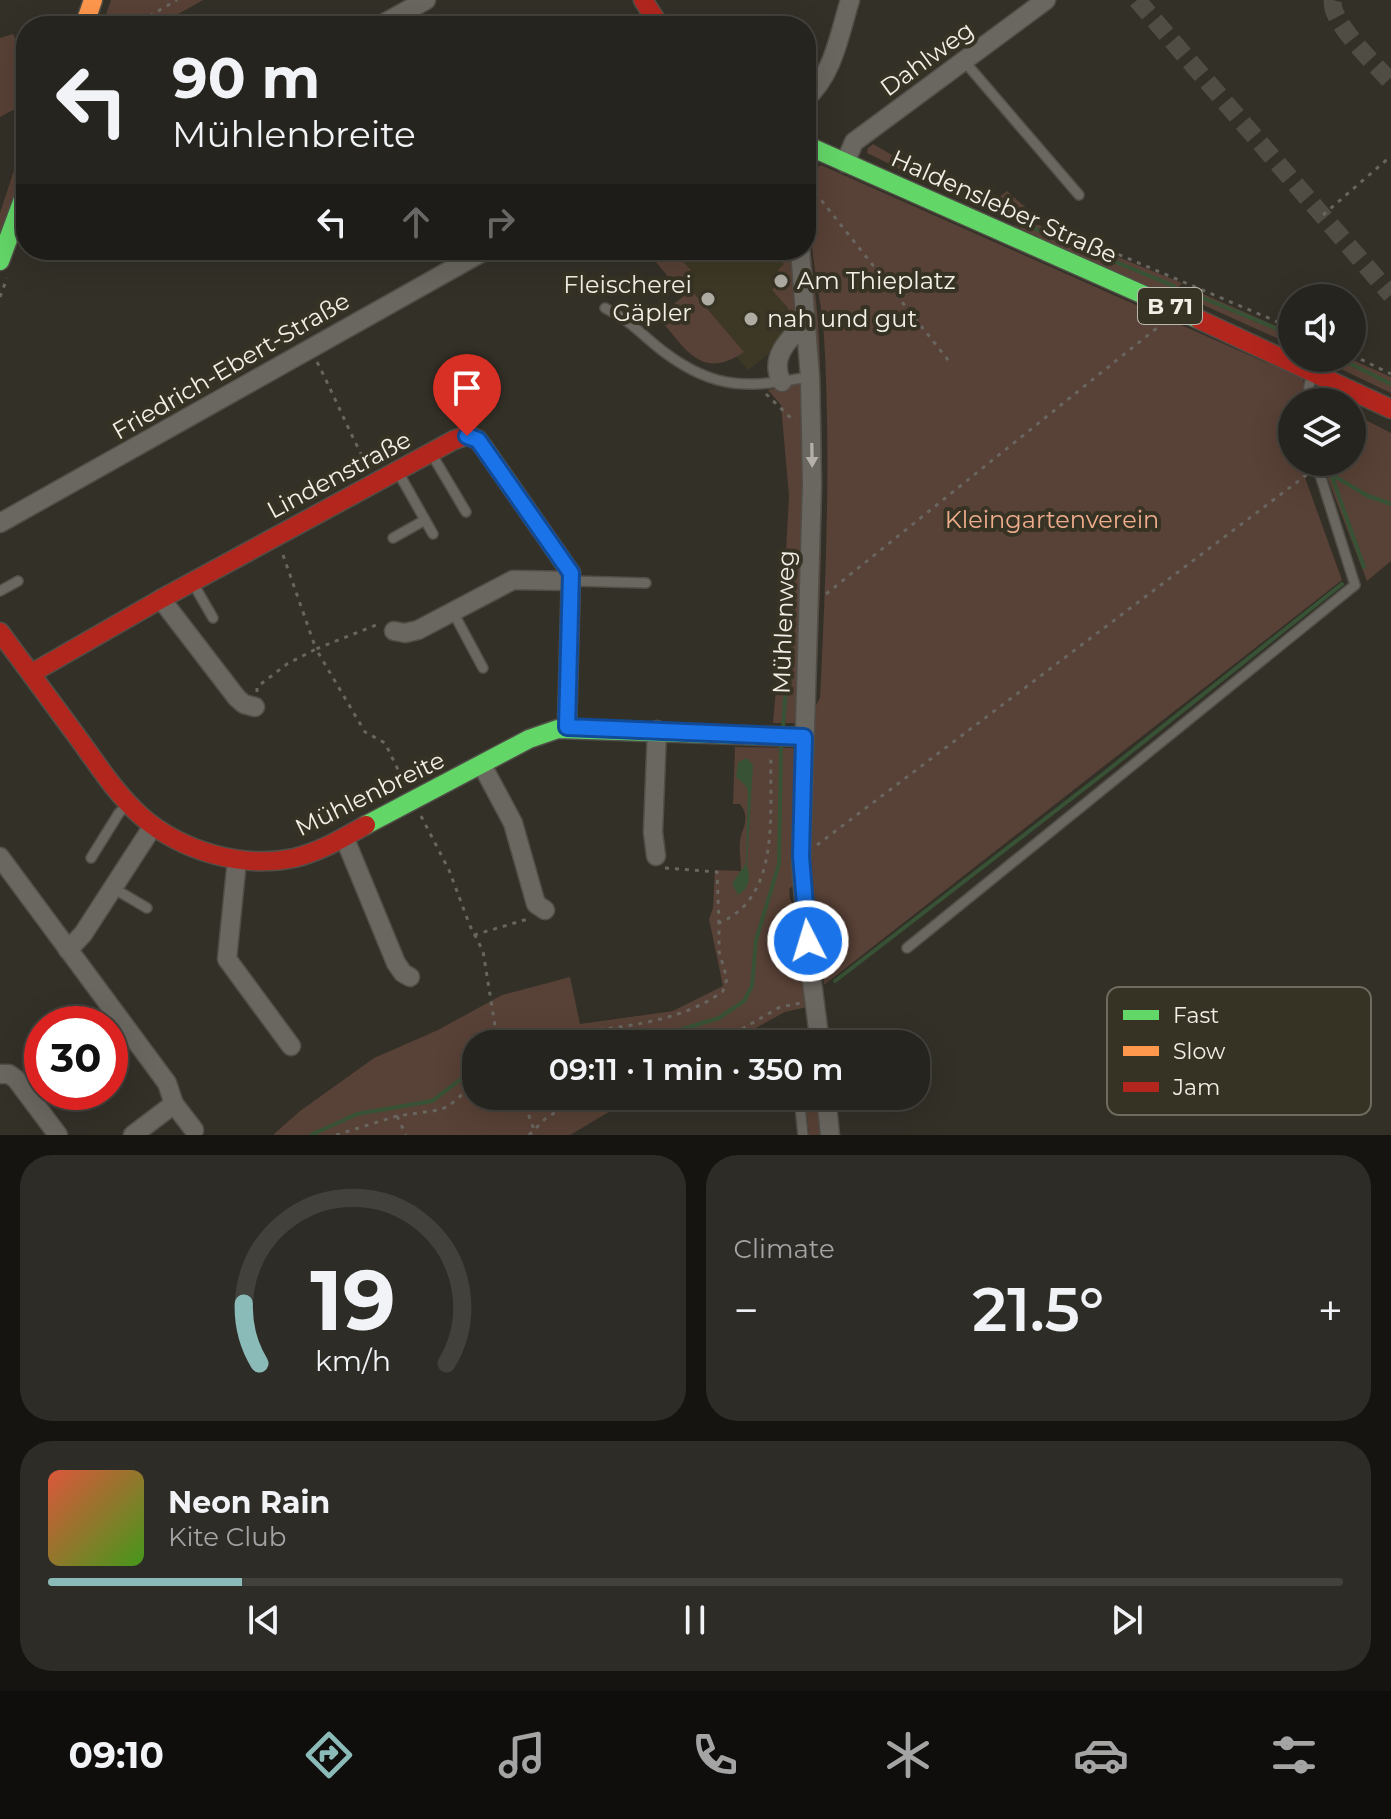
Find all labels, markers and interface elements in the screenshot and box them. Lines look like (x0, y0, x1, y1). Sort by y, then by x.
street label: Dahlweg (874, 15, 979, 102)
text: 90 m (172, 44, 320, 112)
icon: left (40, 48, 144, 152)
text: Mühlenbreite (172, 112, 416, 156)
street label: Haldensleber Straße (887, 144, 1122, 269)
icon: left (310, 200, 354, 244)
icon: ahead (394, 200, 438, 244)
icon: right (478, 200, 522, 244)
place label: Am Thieplatz (797, 266, 956, 295)
place label: Fleischerei Gäpler (563, 270, 692, 327)
marker: Am Thieplatz (772, 272, 790, 290)
map controls (1278, 284, 1366, 476)
button: sound (1278, 284, 1366, 372)
street label: Friedrich-Ebert-Straße (107, 286, 355, 445)
road number: B 71 (1138, 288, 1202, 324)
marker: Fleischerei Gäpler (699, 290, 717, 308)
place label: nah und gut (767, 304, 917, 333)
marker: nah und gut (742, 310, 760, 328)
pin (433, 354, 501, 436)
icon: arrive (445, 366, 489, 410)
button: layers (1278, 388, 1366, 476)
street label: Lindenstraße (262, 425, 416, 525)
one-way arrow (806, 443, 818, 468)
park label: Kleingartenverein (945, 505, 1159, 534)
street label: Mühlenweg (766, 550, 801, 694)
street label: Mühlenbreite (290, 745, 449, 842)
position arrow (766, 899, 850, 983)
legend (1107, 987, 1371, 1115)
text: Fast (1173, 1002, 1219, 1029)
speed limit sign: 30 (24, 1006, 128, 1110)
text: Slow (1173, 1038, 1226, 1065)
text: 09:11 · 1 min · 350 m (549, 1051, 843, 1088)
text: Jam (1172, 1074, 1220, 1101)
text: Climate (734, 1233, 835, 1265)
text: 19 (310, 1249, 396, 1351)
text: 21.5° (972, 1273, 1104, 1346)
text: − (734, 1283, 759, 1337)
text: + (1318, 1283, 1343, 1337)
text: km/h (315, 1343, 391, 1378)
text: Neon Rain (168, 1484, 330, 1521)
text: Kite Club (168, 1521, 286, 1553)
icon: previous (242, 1598, 286, 1642)
icon: pause (673, 1598, 717, 1642)
icon: next (1105, 1598, 1149, 1642)
icon: directions (301, 1727, 357, 1783)
icon: music (494, 1727, 550, 1783)
icon: phone (687, 1727, 743, 1783)
icon: climate (880, 1727, 936, 1783)
icon: car (1073, 1727, 1129, 1783)
icon: filters (1266, 1727, 1322, 1783)
text: 09:10 (69, 1733, 164, 1777)

